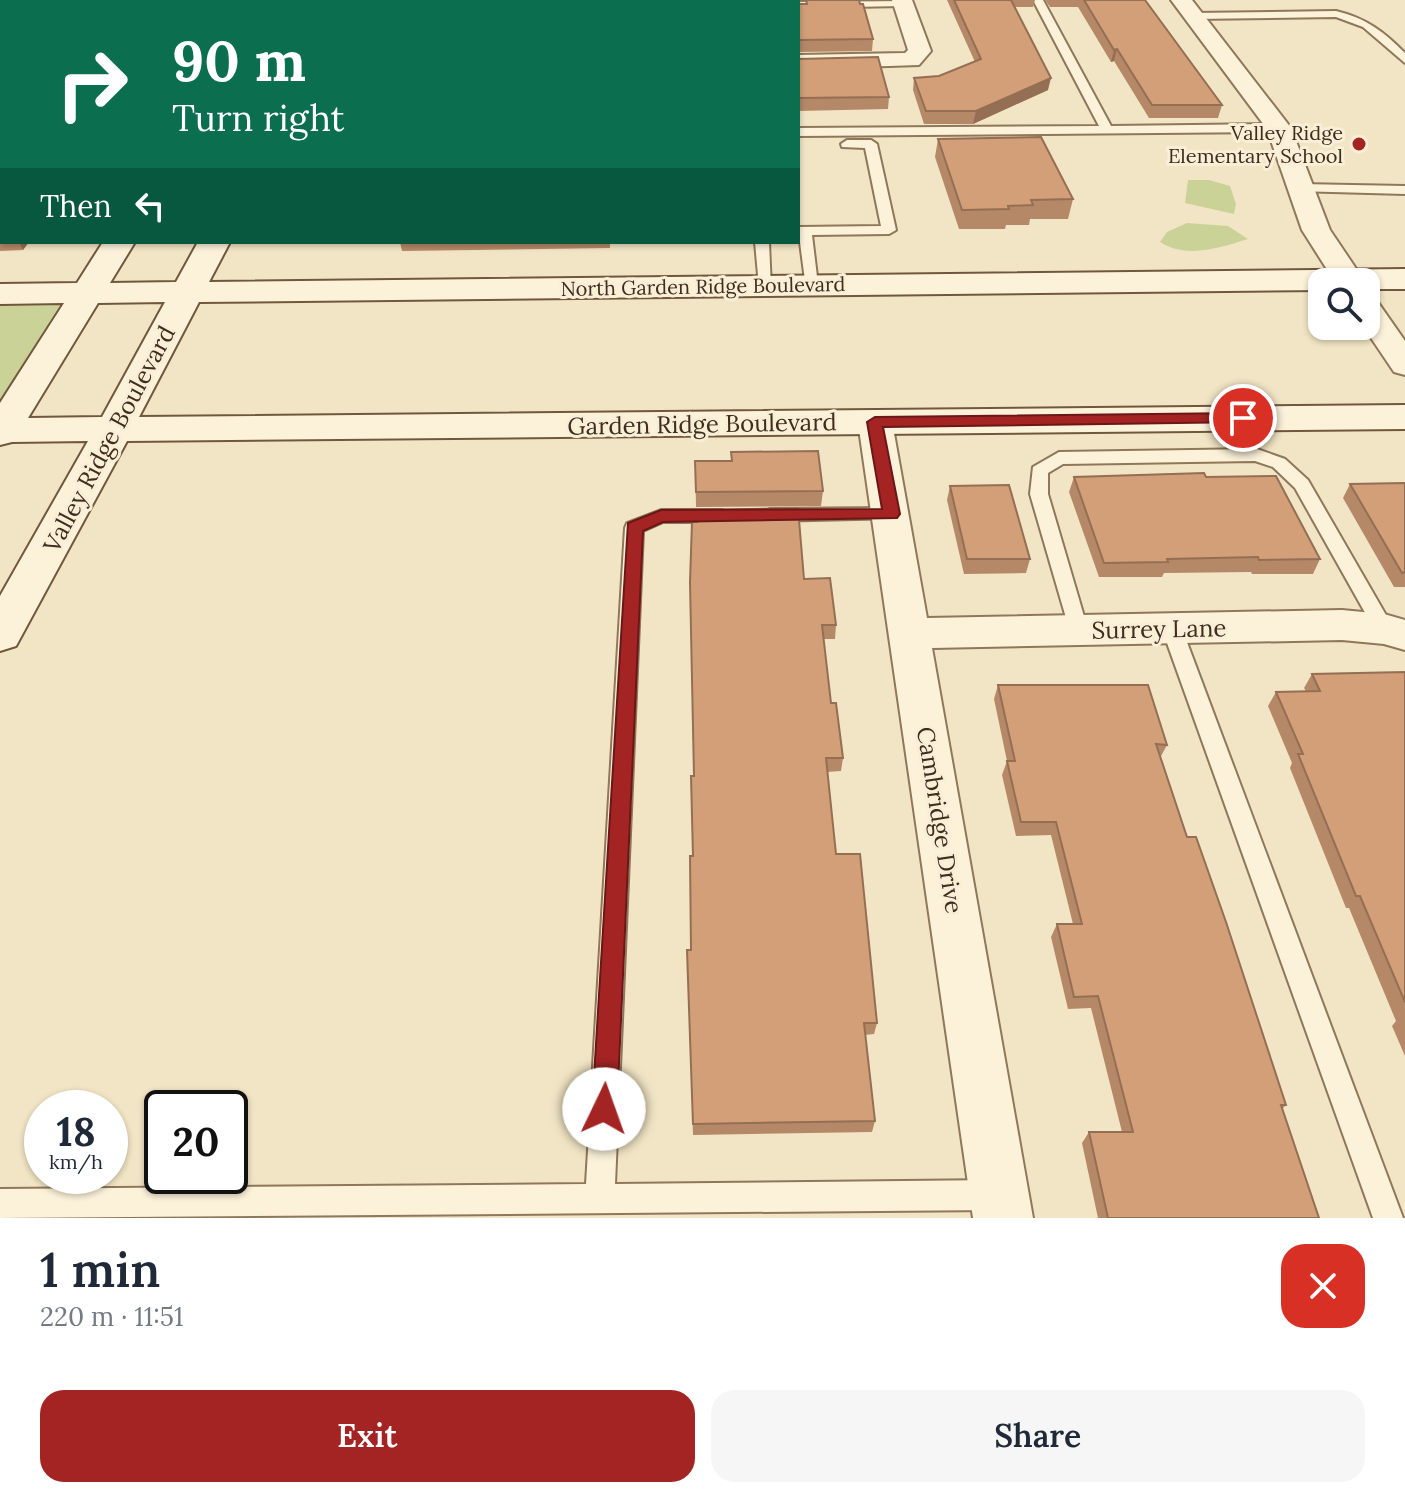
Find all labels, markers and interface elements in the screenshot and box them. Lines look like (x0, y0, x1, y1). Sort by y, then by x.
text: 90 m (172, 25, 306, 96)
icon: right (40, 32, 144, 136)
text: Turn right (172, 95, 345, 141)
place label: Valley Ridge Elementary School (1168, 120, 1343, 168)
marker: Valley Ridge Elementary School (1350, 135, 1368, 153)
icon: left (128, 184, 172, 228)
text: Then (40, 187, 112, 225)
map controls (1308, 268, 1380, 340)
button: search (1308, 268, 1380, 340)
street label: North Garden Ridge Boulevard (560, 271, 846, 301)
street label: Valley Ridge Boulevard (36, 320, 182, 559)
pin (1209, 384, 1277, 452)
icon: arrive (1221, 396, 1265, 440)
street label: Garden Ridge Boulevard (567, 406, 837, 442)
street label: Surrey Lane (1091, 612, 1227, 646)
street label: Cambridge Drive (910, 724, 970, 916)
position arrow (562, 1067, 646, 1151)
speed limit sign: 20 (144, 1090, 248, 1194)
text: 18 (56, 1106, 96, 1157)
text: km/h (49, 1149, 103, 1174)
text: 1 min (40, 1239, 160, 1300)
button: close (1281, 1244, 1365, 1328)
text: 220 m · 11:51 (40, 1300, 183, 1333)
button: Exit (40, 1390, 695, 1482)
button: Share (711, 1390, 1365, 1482)

